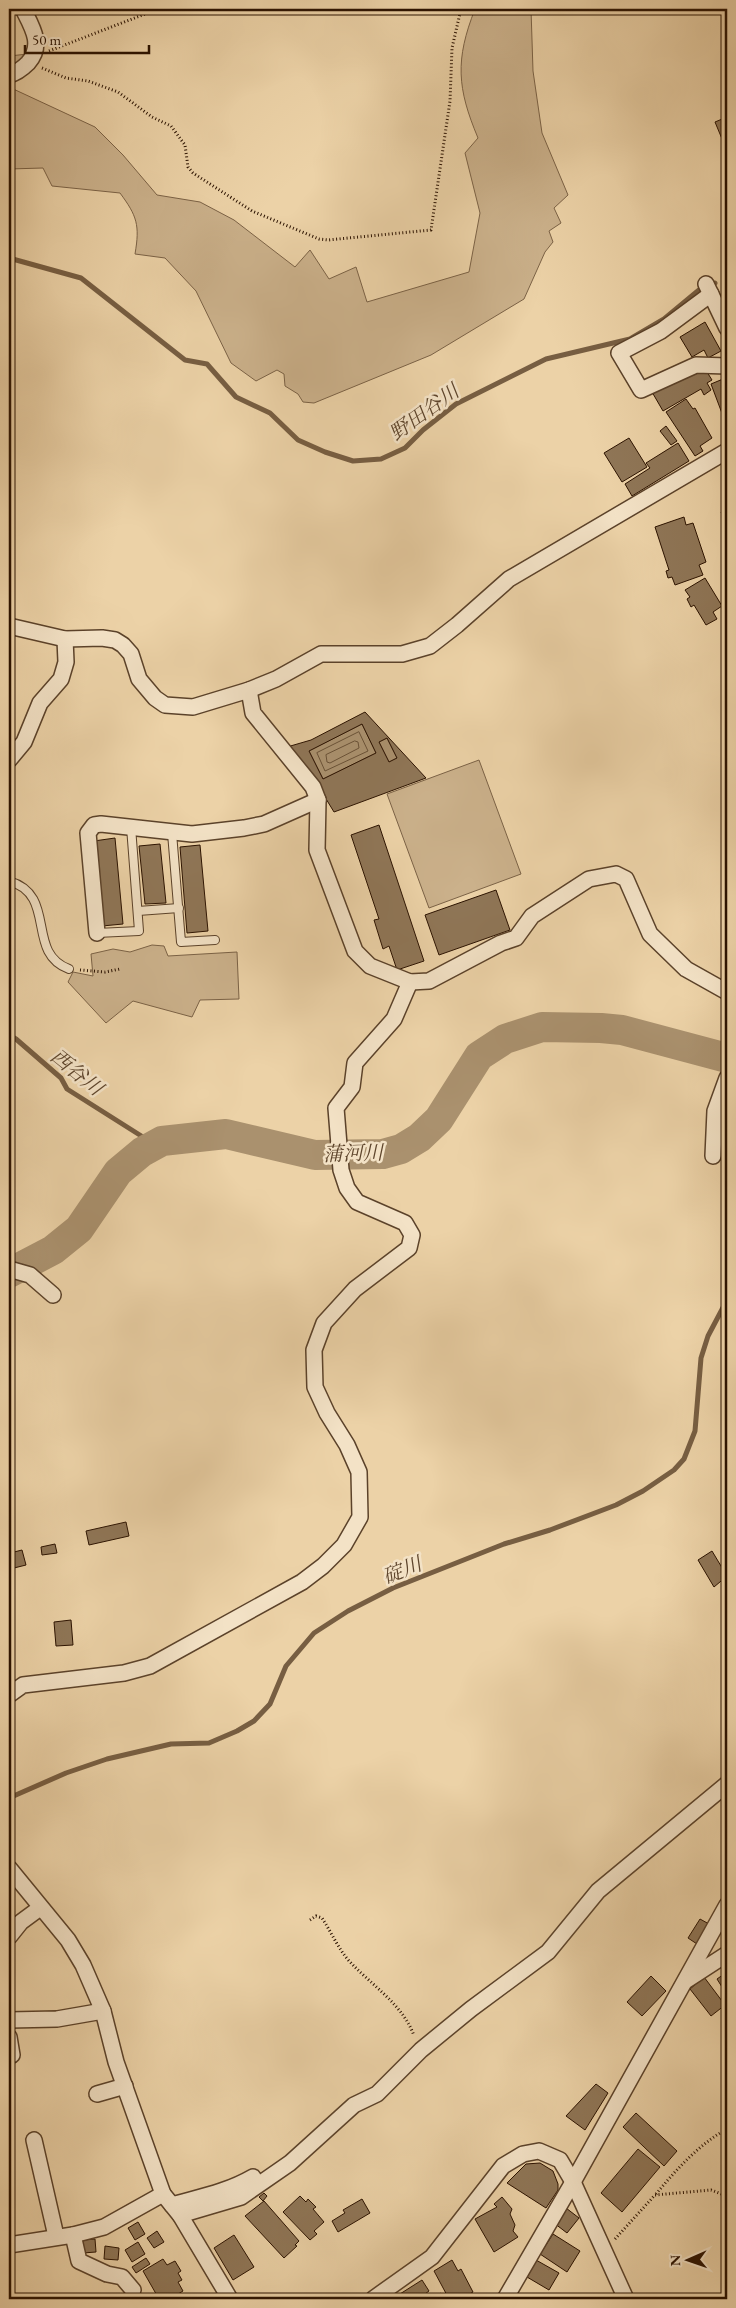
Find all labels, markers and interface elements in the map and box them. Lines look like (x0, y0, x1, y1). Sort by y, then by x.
scale bar (25, 22, 149, 54)
text: 50 m (32, 30, 61, 49)
water label: 野田谷川 (384, 377, 466, 446)
water label: 西谷川 (46, 1043, 110, 1102)
water label: 蒲河川 (323, 1139, 385, 1167)
water label: 碇川 (379, 1550, 427, 1590)
north arrow (664, 2236, 714, 2286)
text: N (666, 2254, 684, 2266)

